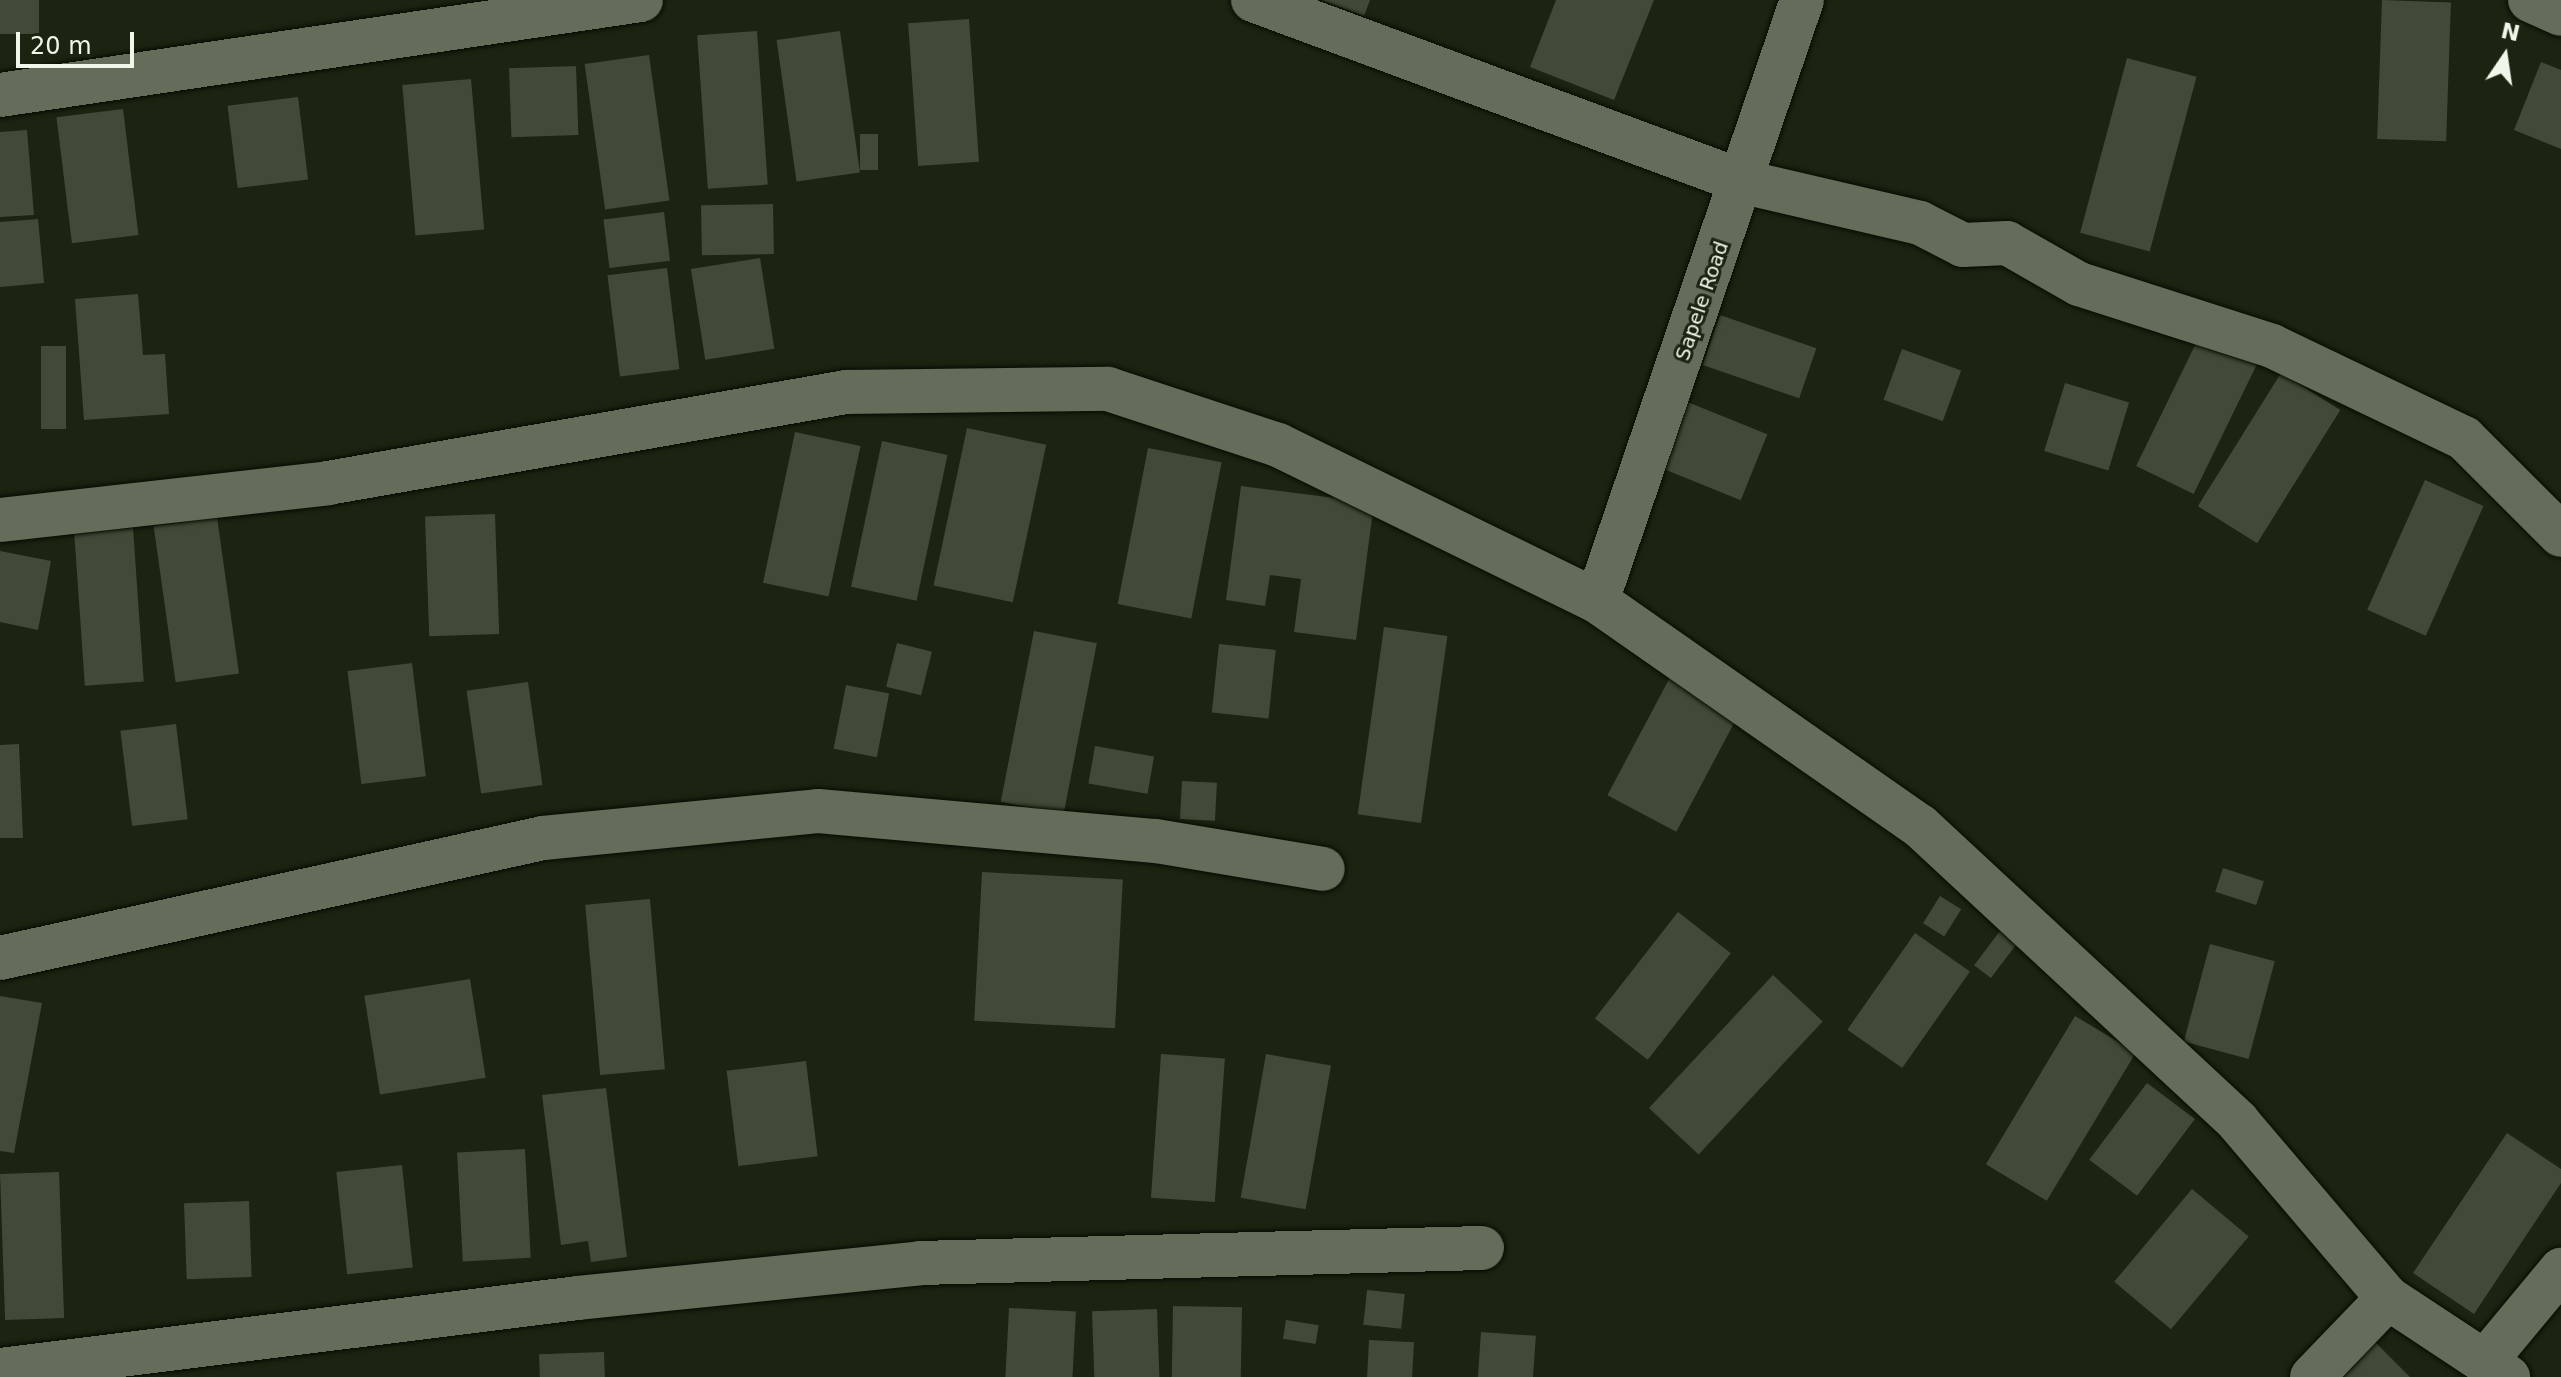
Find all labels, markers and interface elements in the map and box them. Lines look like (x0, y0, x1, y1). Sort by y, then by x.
scale bar (20, 16, 138, 66)
north arrow (2465, 16, 2545, 96)
text: N (2499, 18, 2522, 46)
text: 20 m (30, 32, 92, 60)
street label: Sapele Road (1670, 238, 1734, 364)

